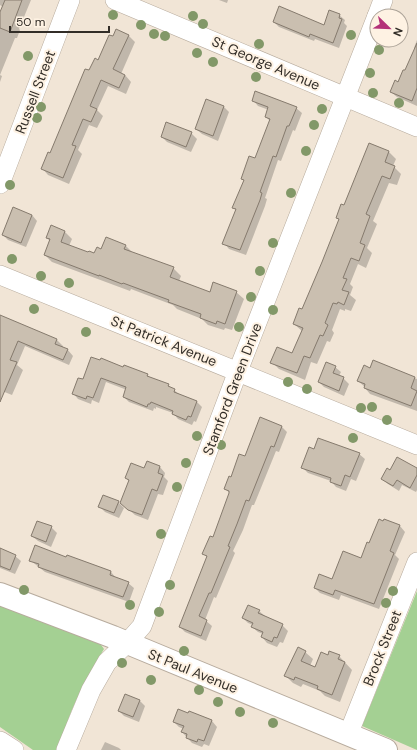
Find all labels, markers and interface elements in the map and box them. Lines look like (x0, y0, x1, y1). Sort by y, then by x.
scale bar (10, 8, 109, 34)
north arrow (369, 8, 409, 48)
text: 50 m (16, 14, 45, 30)
text: N (390, 25, 406, 38)
street label: St George Avenue (209, 32, 323, 94)
street label: Russell Street (11, 48, 59, 136)
street label: St Patrick Avenue (108, 312, 220, 371)
street label: Stamford Green Drive (198, 320, 266, 458)
street label: Brock Street (359, 607, 405, 689)
street label: St Paul Avenue (146, 645, 241, 697)

